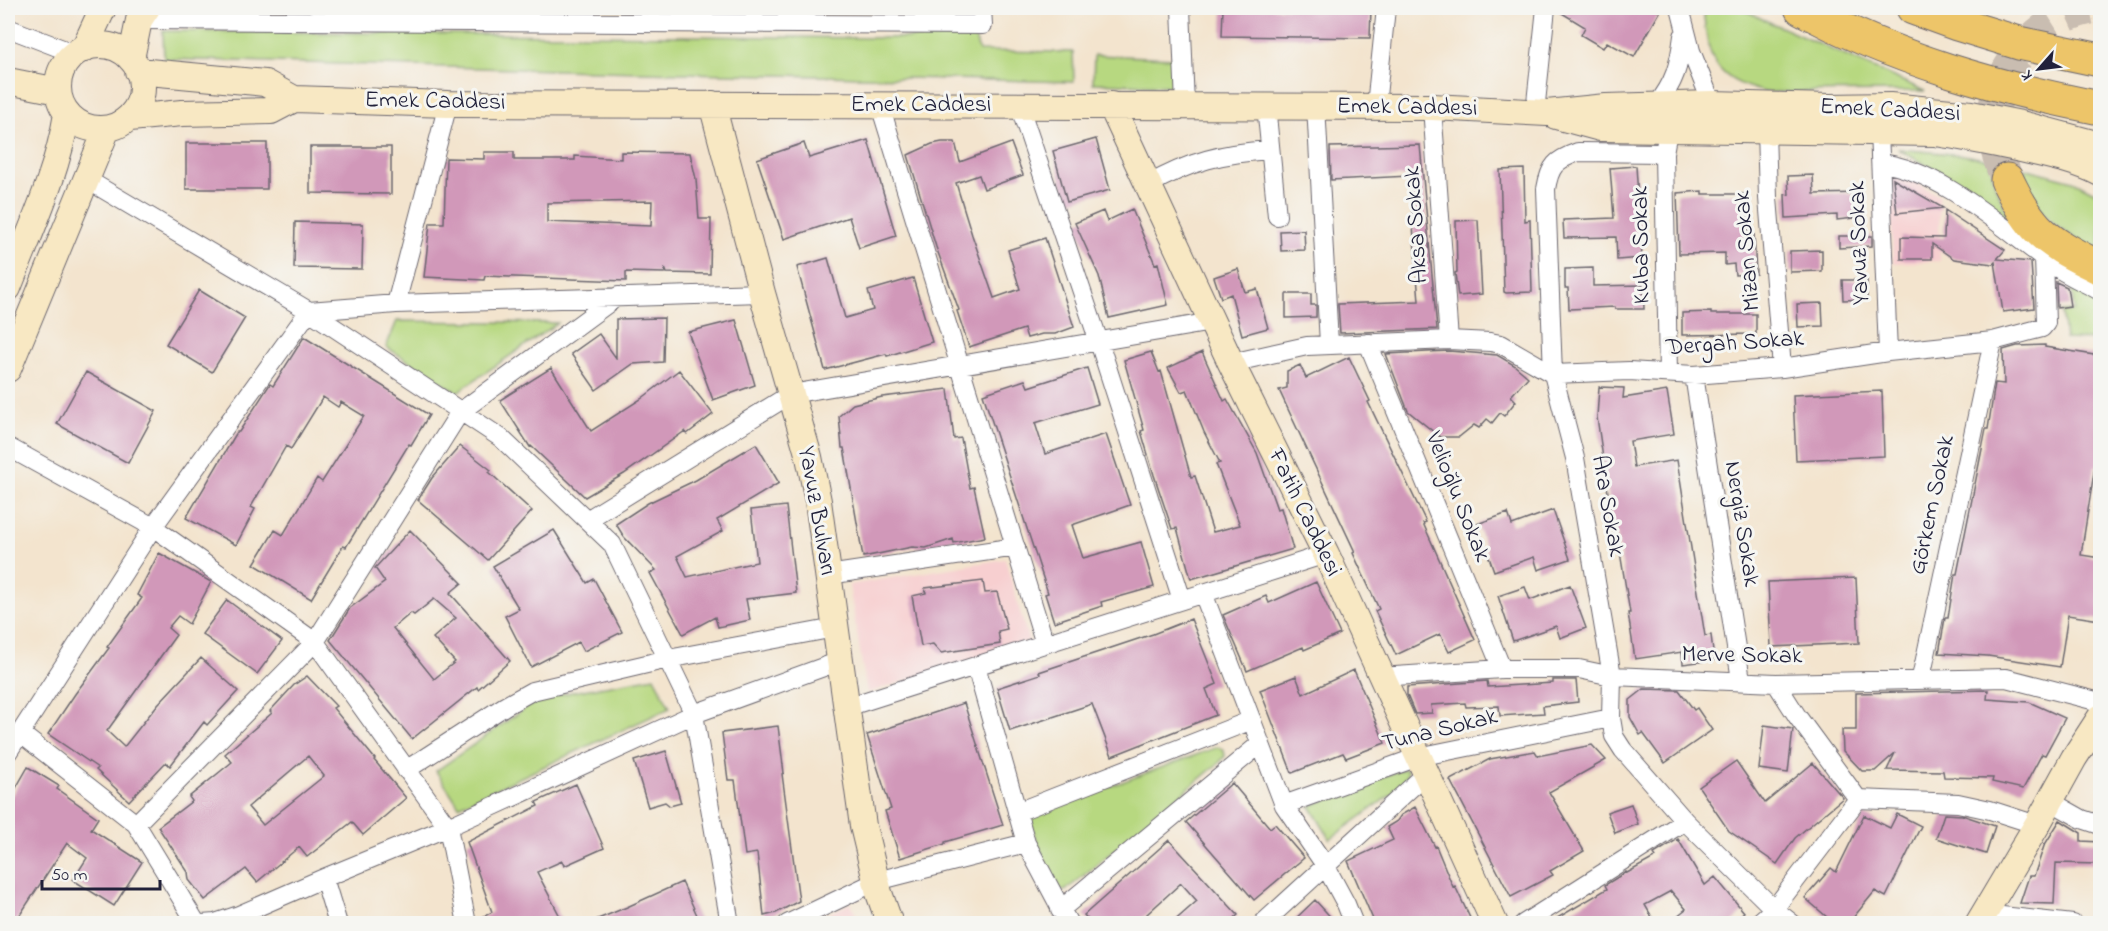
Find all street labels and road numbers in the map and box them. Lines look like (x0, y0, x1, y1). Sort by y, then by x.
street label: Emek Caddesi (364, 83, 506, 121)
street label: Emek Caddesi (851, 88, 991, 123)
street label: Emek Caddesi (1336, 89, 1478, 127)
street label: Emek Caddesi (1819, 90, 1961, 132)
street label: Aksa Sokak (1395, 165, 1439, 285)
street label: Yavuz Sokak (1840, 180, 1880, 306)
street label: Kuba Sokak (1623, 185, 1661, 304)
street label: Mizan Sokak (1725, 189, 1771, 313)
street label: Dergah Sokak (1664, 322, 1806, 366)
street label: Velioğlu Sokak (1415, 426, 1499, 568)
street label: Görkem Sokak (1901, 431, 1965, 578)
street label: Fatih Caddesi (1257, 442, 1350, 583)
street label: Yavuz Bulvarı (787, 444, 845, 578)
street label: Ara Sokak (1581, 453, 1633, 560)
street label: Nergiz Sokak (1714, 459, 1768, 590)
street label: Merve Sokak (1681, 637, 1803, 675)
street label: Tuna Sokak (1379, 700, 1502, 762)

